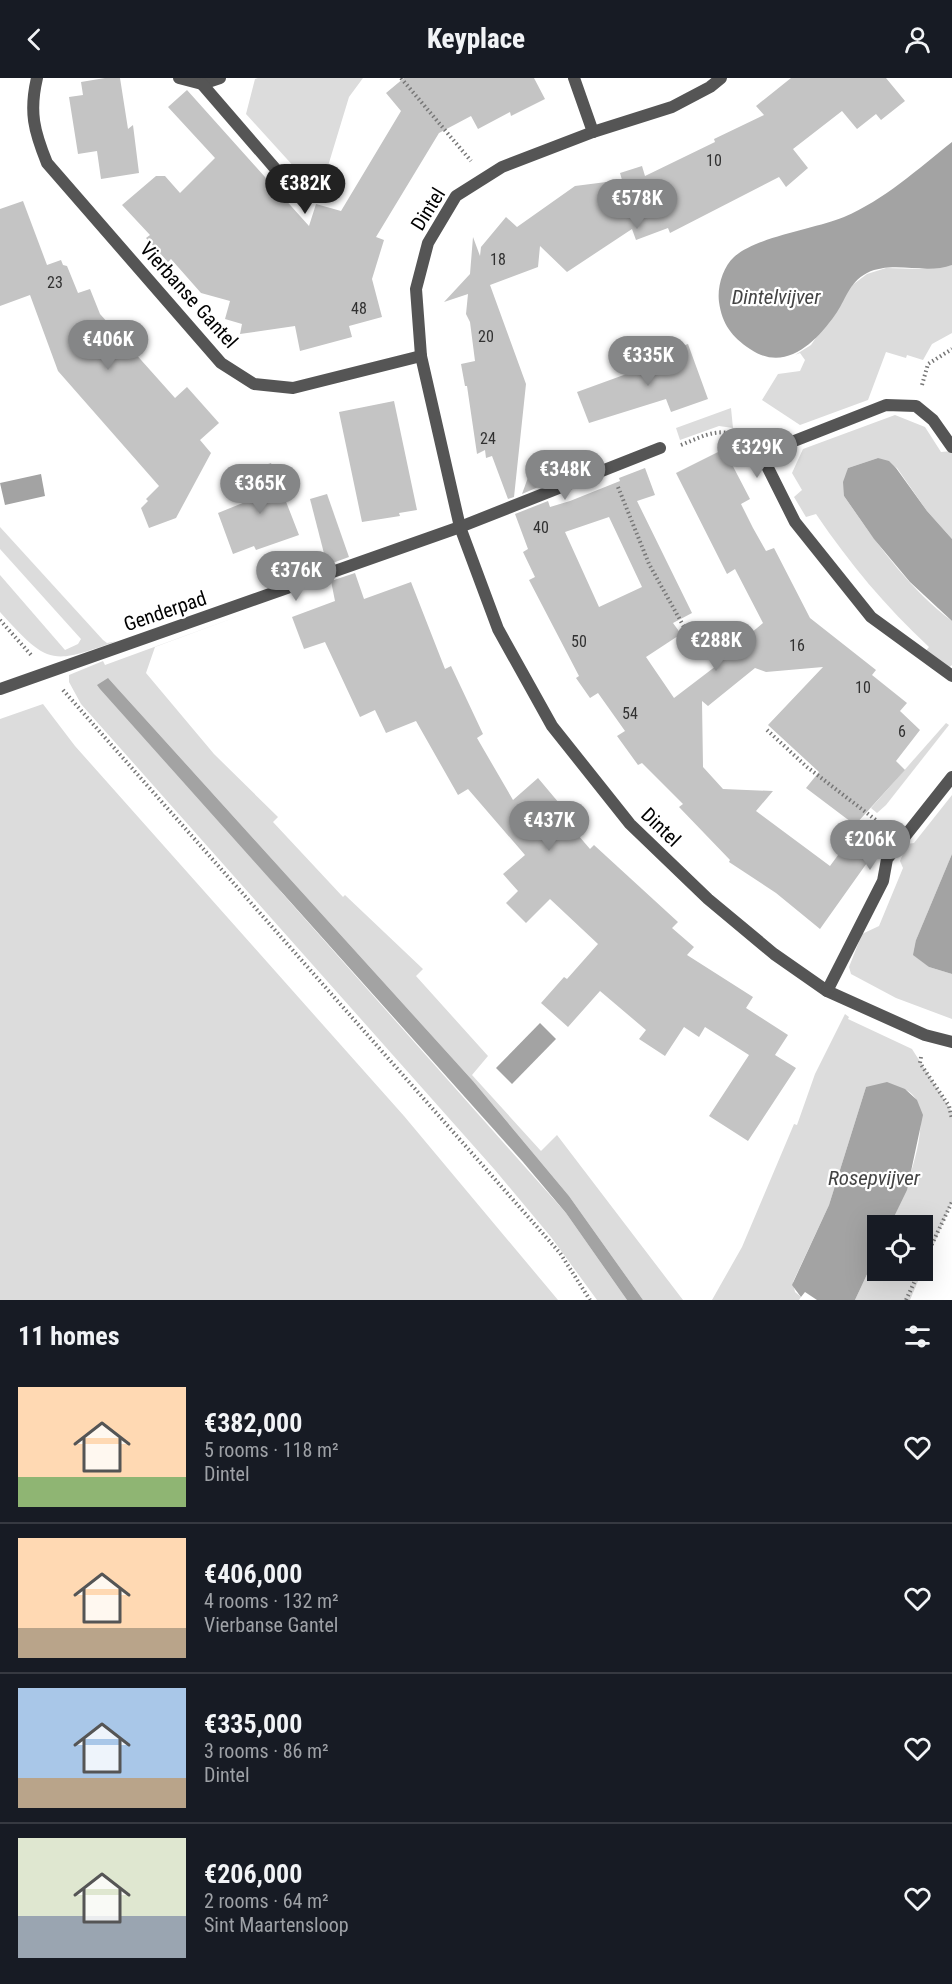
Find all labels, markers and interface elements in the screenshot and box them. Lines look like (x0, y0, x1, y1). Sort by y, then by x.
icon: back (18, 23, 51, 56)
text: Keyplace (427, 23, 525, 55)
icon: person (901, 23, 934, 56)
house number: 10 (706, 151, 722, 170)
pin: €382K (263, 164, 347, 215)
text: €382K (279, 171, 331, 195)
pin: €578K (595, 179, 679, 230)
street label: Dintel (406, 183, 450, 235)
text: €578K (611, 186, 663, 210)
street label: Vierbanse Gantel (135, 237, 243, 353)
house number: 18 (490, 250, 506, 269)
house number: 23 (47, 273, 63, 292)
water label: Dintelvijver (732, 285, 821, 309)
house number: 48 (351, 299, 367, 318)
pin: €406K (66, 320, 150, 371)
text: €406K (82, 327, 134, 351)
house number: 20 (478, 327, 494, 346)
pin: €335K (606, 336, 690, 387)
text: €335K (622, 343, 674, 367)
pin: €329K (715, 428, 799, 479)
house number: 24 (480, 429, 496, 448)
text: €329K (731, 435, 783, 459)
pin: €348K (523, 450, 607, 501)
text: €348K (539, 457, 591, 481)
pin: €365K (218, 464, 302, 515)
text: €365K (234, 471, 286, 495)
house number: 40 (533, 518, 549, 537)
pin: €376K (254, 551, 338, 602)
text: €376K (270, 558, 322, 582)
street label: Genderpad (121, 586, 209, 636)
pin: €288K (674, 621, 758, 672)
text: €288K (690, 628, 742, 652)
house number: 50 (571, 632, 587, 651)
house number: 16 (789, 636, 805, 655)
house number: 10 (855, 678, 871, 697)
house number: 54 (622, 704, 638, 723)
house number: 6 (898, 722, 906, 741)
pin: €437K (507, 801, 591, 852)
street label: Dintel (636, 803, 686, 851)
text: €437K (523, 808, 575, 832)
pin: €206K (828, 820, 912, 871)
text: €206K (844, 827, 896, 851)
water label: Rosepvijver (828, 1166, 921, 1190)
map controls (867, 1215, 933, 1281)
button: locate (867, 1215, 933, 1281)
icon: filters (901, 1320, 934, 1353)
text: 11 homes (18, 1321, 120, 1351)
text: €382,000 (204, 1408, 302, 1438)
icon: home (66, 1411, 138, 1483)
icon: heart (901, 1431, 934, 1464)
text: 5 rooms · 118 m² (204, 1438, 339, 1462)
text: Dintel (204, 1462, 250, 1486)
text: €406,000 (204, 1559, 302, 1589)
icon: home (66, 1562, 138, 1634)
icon: heart (901, 1582, 934, 1615)
text: 4 rooms · 132 m² (204, 1589, 339, 1613)
text: Vierbanse Gantel (204, 1613, 338, 1637)
text: €335,000 (204, 1709, 302, 1739)
icon: home (66, 1712, 138, 1784)
icon: heart (901, 1732, 934, 1765)
text: 3 rooms · 86 m² (204, 1739, 329, 1763)
text: Dintel (204, 1763, 250, 1787)
text: €206,000 (204, 1859, 302, 1889)
icon: home (66, 1862, 138, 1934)
icon: heart (901, 1882, 934, 1915)
text: 2 rooms · 64 m² (204, 1889, 329, 1913)
text: Sint Maartensloop (204, 1913, 349, 1937)

